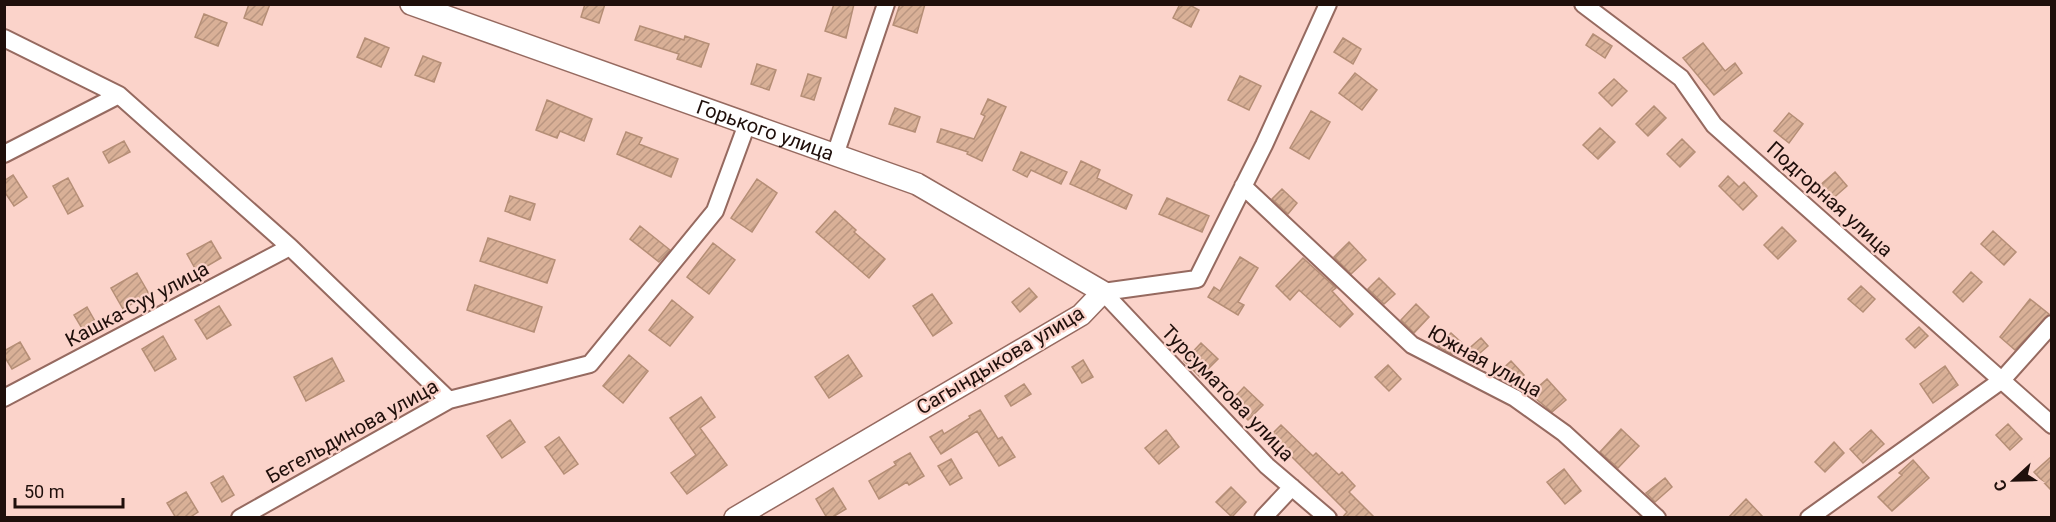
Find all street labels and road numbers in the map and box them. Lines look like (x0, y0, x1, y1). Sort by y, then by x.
street label: Горького улица (693, 95, 837, 166)
street label: Подгорная улица (1762, 136, 1898, 262)
street label: Кашка-Суу улица (61, 256, 213, 352)
street label: Сагындыкова улица (912, 300, 1088, 420)
street label: Турсуматова улица (1157, 320, 1299, 466)
street label: Южная улица (1424, 320, 1546, 402)
street label: Бегельдинова улица (262, 374, 442, 488)

